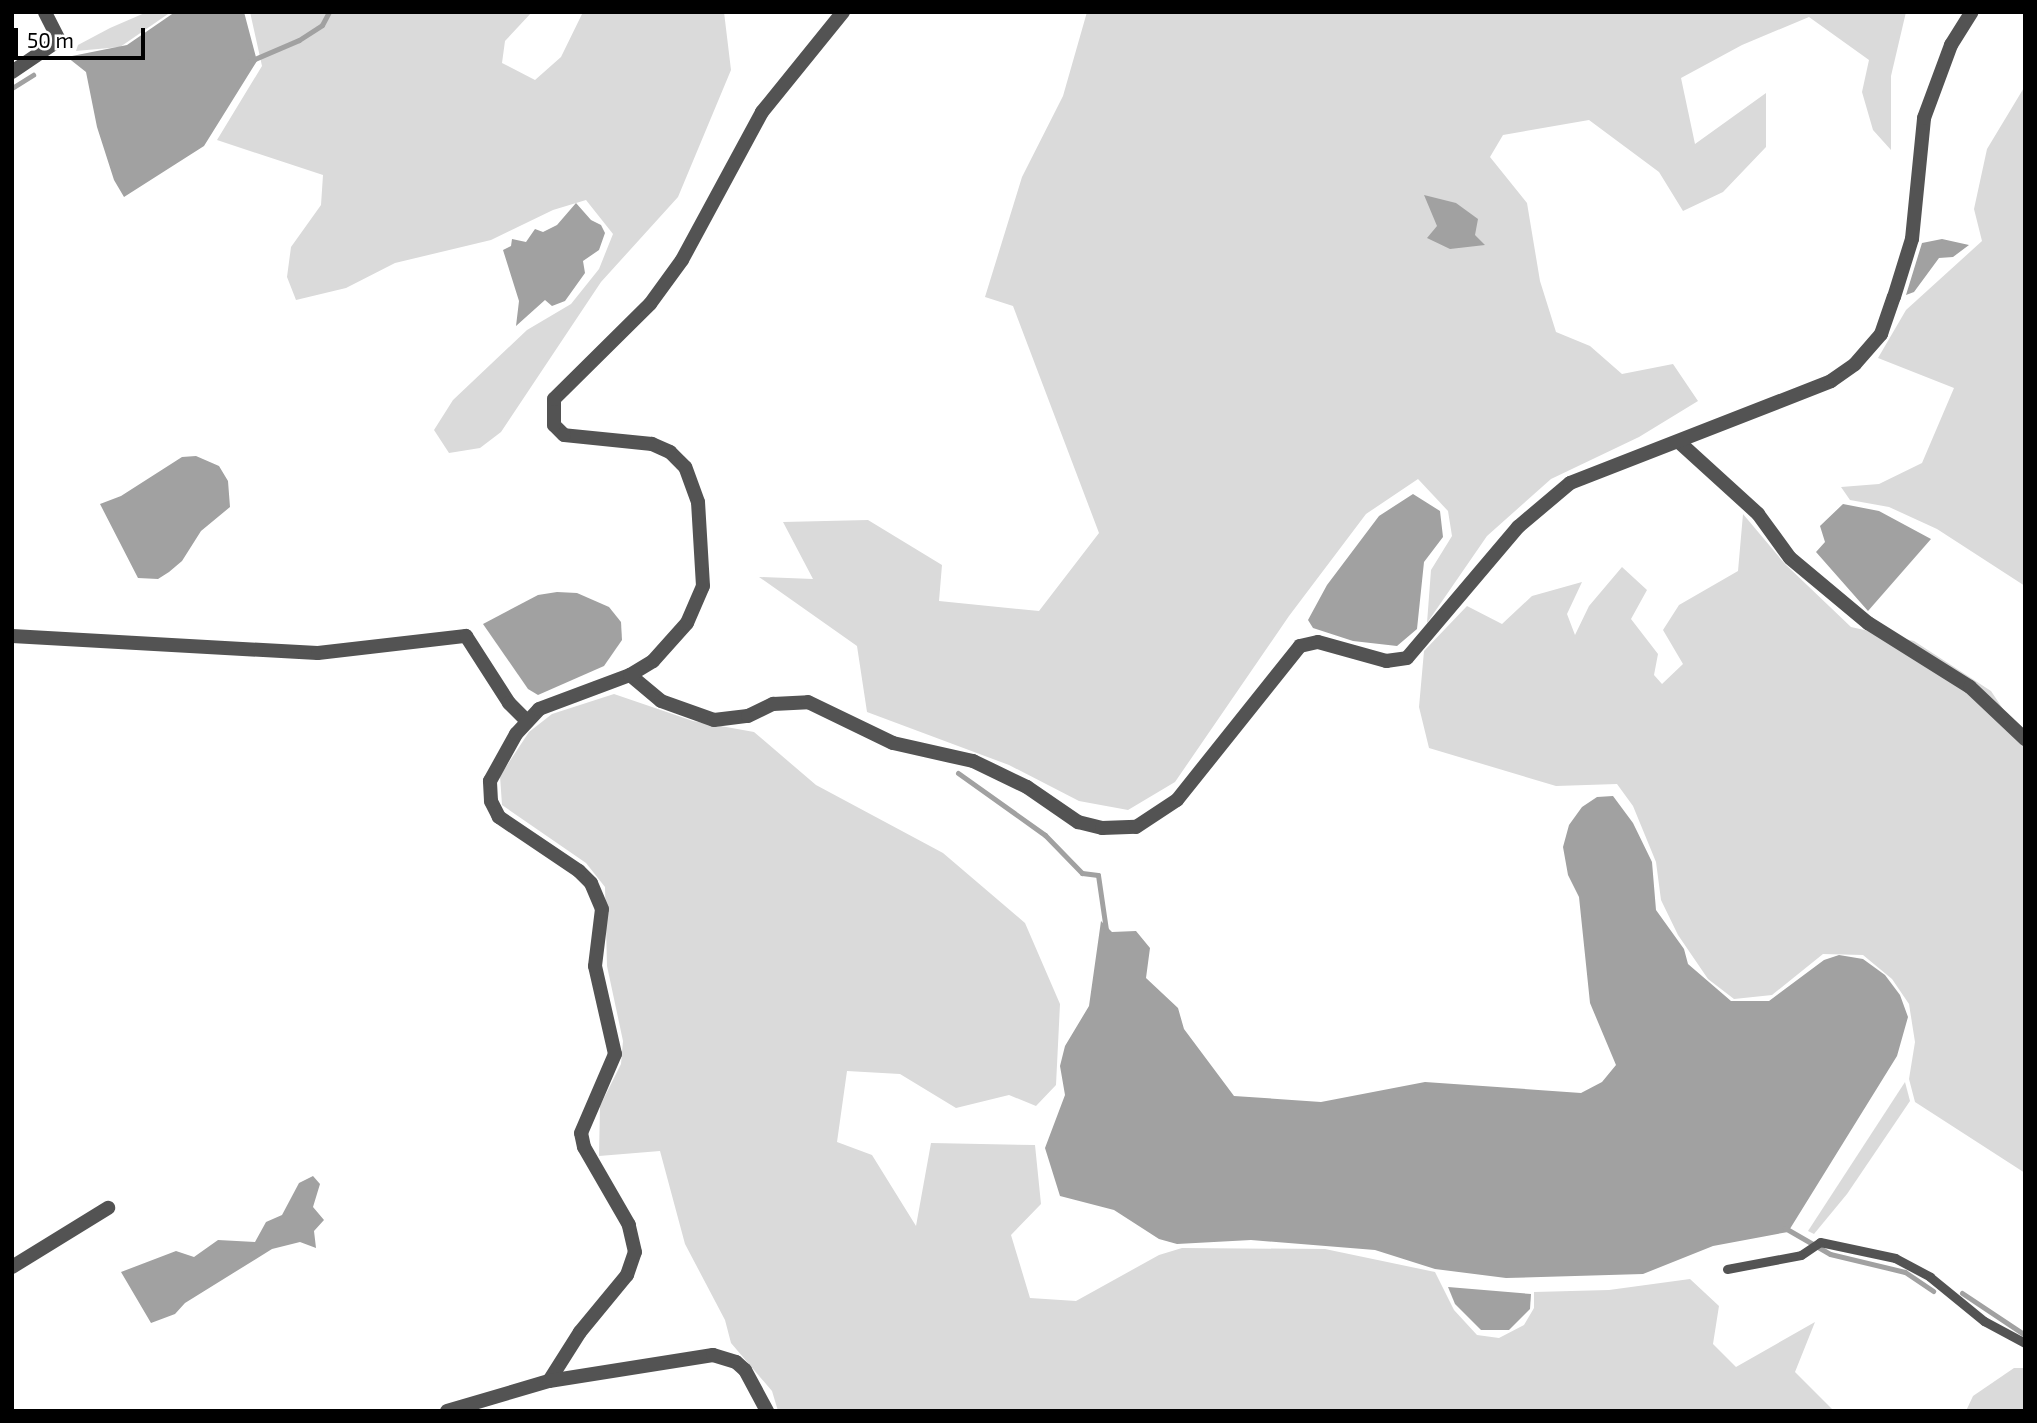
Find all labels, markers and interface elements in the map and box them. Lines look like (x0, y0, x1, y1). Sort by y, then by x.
scale bar (18, 14, 149, 58)
text: 50 m (27, 27, 74, 52)

